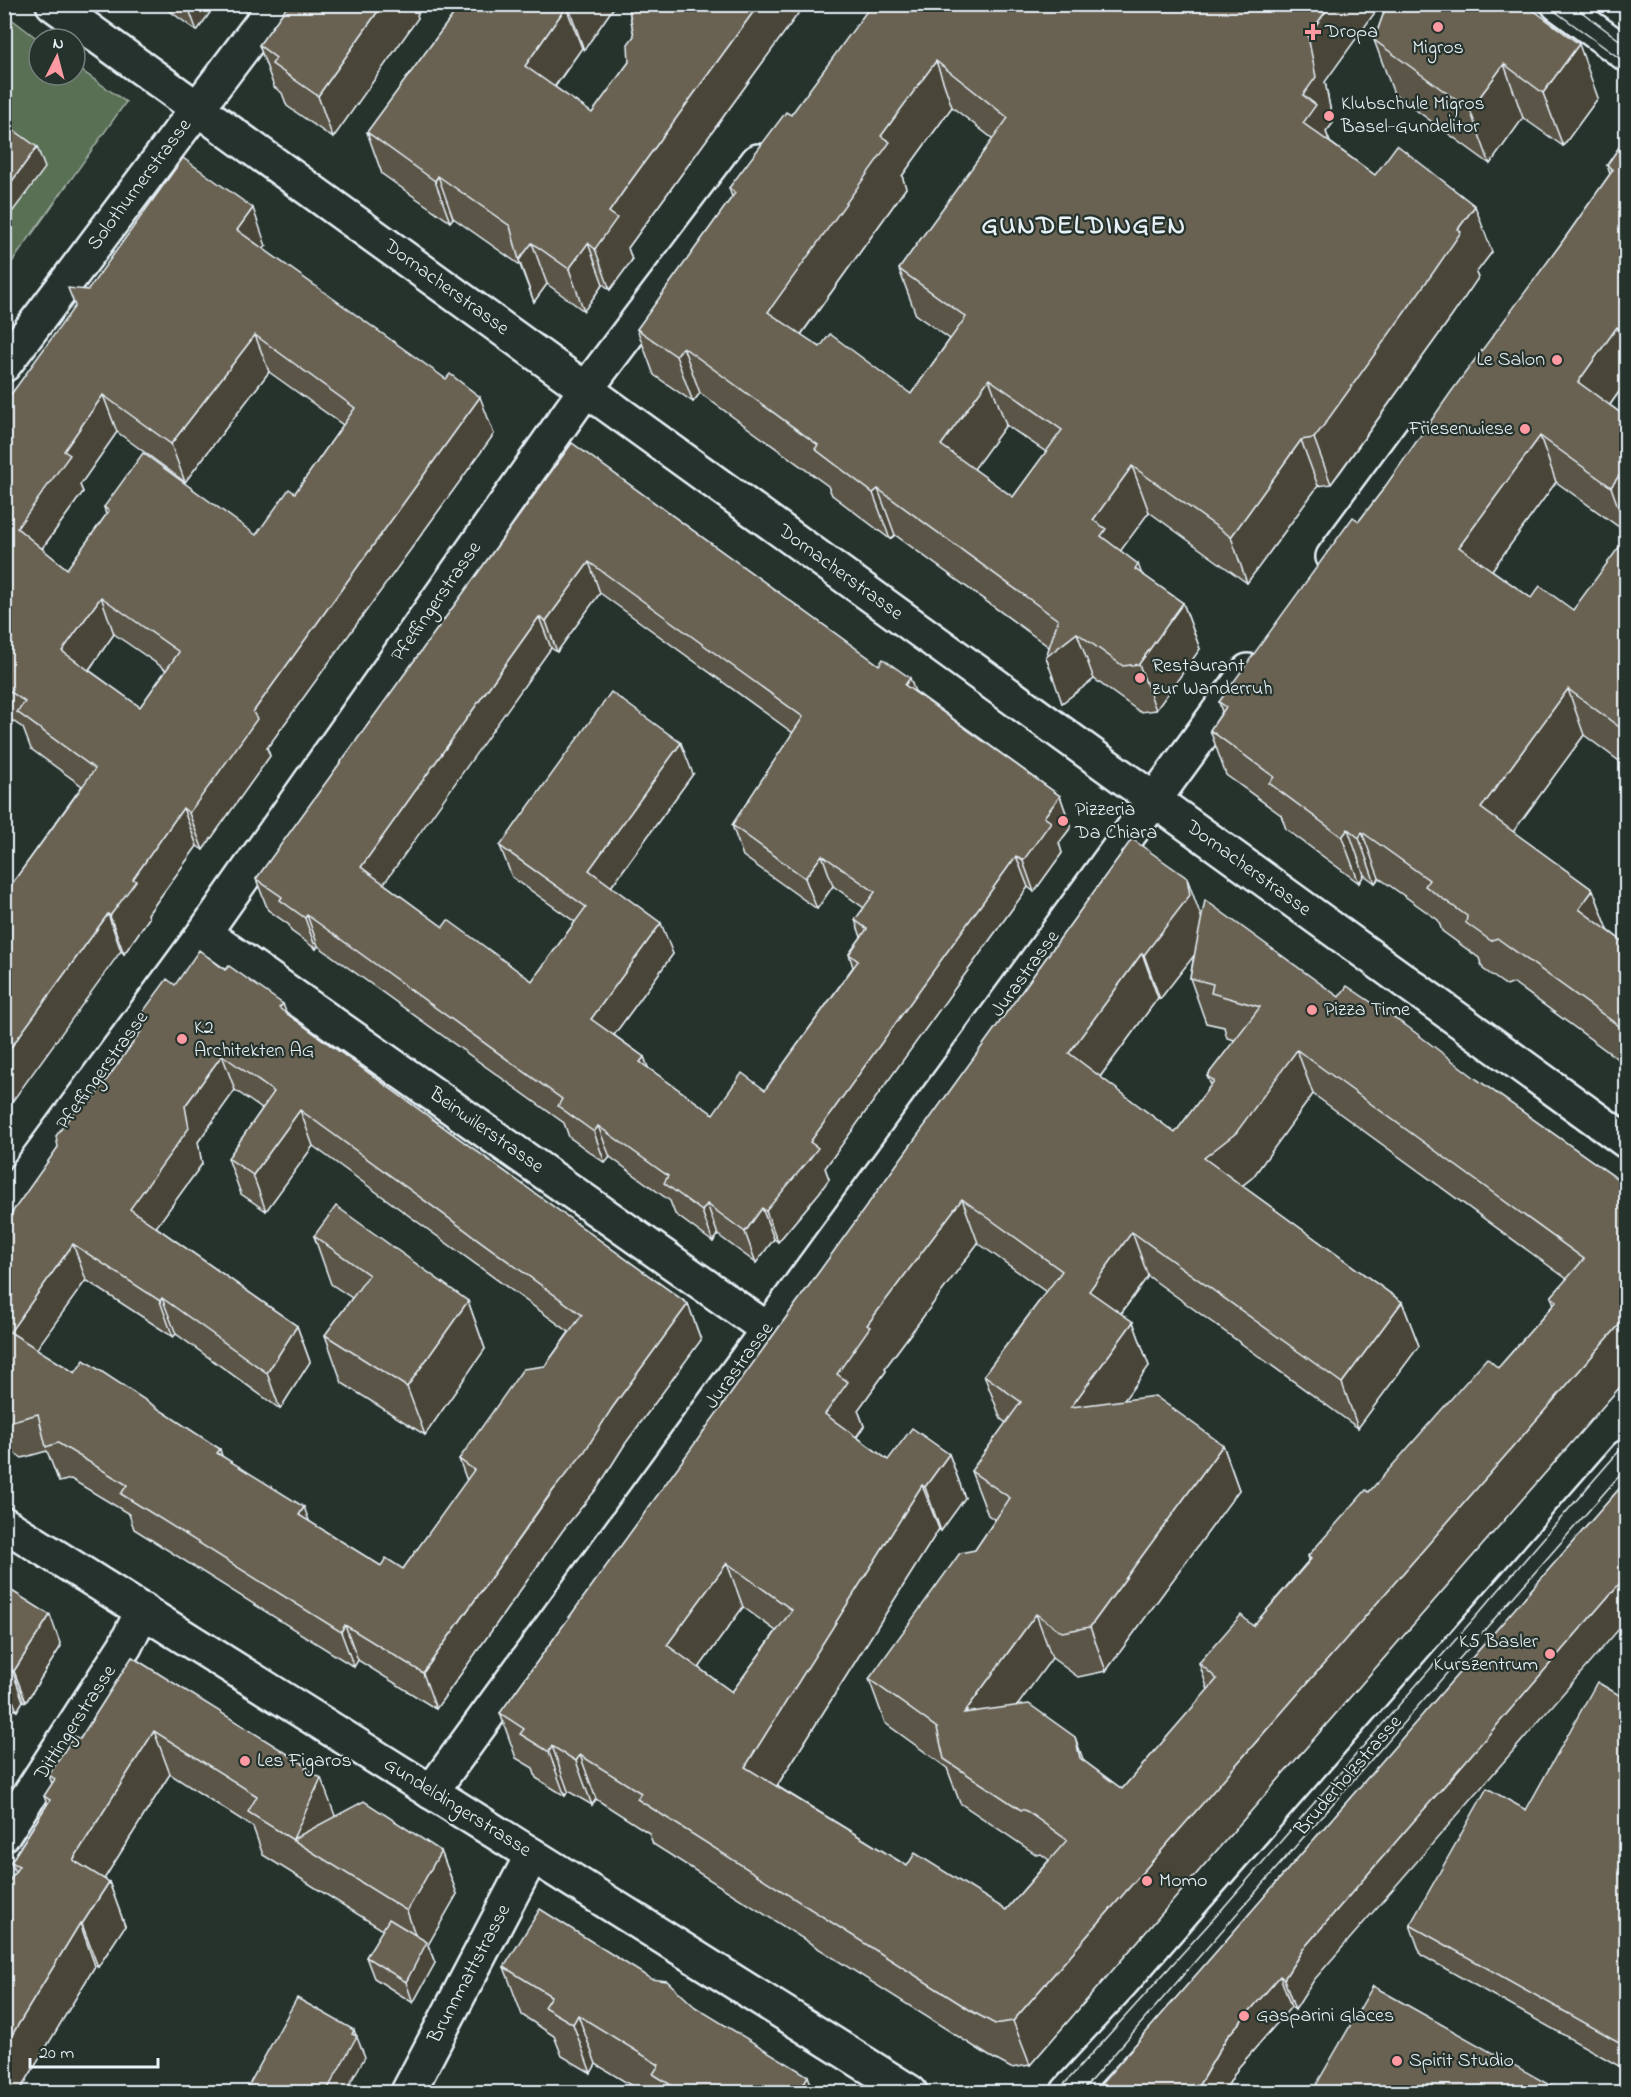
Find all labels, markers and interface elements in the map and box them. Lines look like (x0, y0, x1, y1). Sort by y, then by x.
place label: Dropa (1324, 18, 1378, 47)
marker: Migros (1431, 20, 1445, 34)
marker: Dropa (1306, 25, 1320, 39)
north arrow (27, 27, 87, 87)
text: N (52, 32, 65, 57)
place label: Migros (1412, 34, 1464, 64)
place label: Klubschule Migros Basel-Gundelitor (1340, 90, 1485, 142)
marker: Klubschule Migros Basel-Gundelitor (1322, 109, 1336, 123)
street label: Solothurnerstrasse (81, 113, 199, 257)
district label: GUNDELDINGEN (981, 208, 1187, 246)
street label: Dornacherstrasse (377, 232, 515, 343)
place label: Le Salon (1476, 346, 1545, 375)
marker: Le Salon (1550, 353, 1564, 367)
place label: Friesenwiese (1408, 415, 1513, 444)
marker: Friesenwiese (1518, 422, 1532, 436)
street label: Dornacherstrasse (771, 517, 909, 628)
street label: Pfeffingerstrasse (385, 536, 490, 669)
place label: Restaurant zur Wanderruh (1152, 652, 1273, 704)
marker: Restaurant zur Wanderruh (1133, 671, 1147, 685)
place label: Pizzeria Da Chiara (1074, 796, 1157, 848)
street label: Dornacherstrasse (1179, 813, 1317, 924)
marker: Pizzeria Da Chiara (1056, 814, 1070, 828)
street label: Jurastrasse (984, 924, 1068, 1024)
place label: Pizza Time (1324, 996, 1410, 1025)
marker: Pizza Time (1305, 1003, 1319, 1017)
street label: Pfeffingerstrasse (50, 1005, 157, 1137)
place label: K2 Architekten AG (194, 1014, 314, 1066)
marker: K2 Architekten AG (175, 1032, 189, 1046)
street label: Beinwilerstrasse (422, 1080, 549, 1181)
street label: Jurastrasse (698, 1316, 782, 1416)
place label: K5 Basler Kurszentrum (1434, 1628, 1539, 1680)
marker: K5 Basler Kurszentrum (1543, 1647, 1557, 1661)
street label: Dittingerstrasse (27, 1659, 125, 1788)
street label: Bruderholzstrasse (1288, 1709, 1410, 1844)
place label: Les Figaros (257, 1747, 352, 1777)
street label: Gundeldingerstrasse (377, 1751, 537, 1866)
marker: Les Figaros (238, 1754, 252, 1768)
place label: Momo (1159, 1867, 1207, 1896)
marker: Momo (1140, 1874, 1154, 1888)
street label: Brunnmattstrasse (421, 1899, 519, 2050)
place label: Gasparini Glaces (1256, 2002, 1394, 2031)
marker: Gasparini Glaces (1237, 2009, 1251, 2023)
scale bar (30, 2031, 158, 2069)
text: 20 m (39, 2041, 74, 2067)
place label: Spirit Studio (1409, 2047, 1514, 2076)
marker: Spirit Studio (1390, 2054, 1404, 2068)

